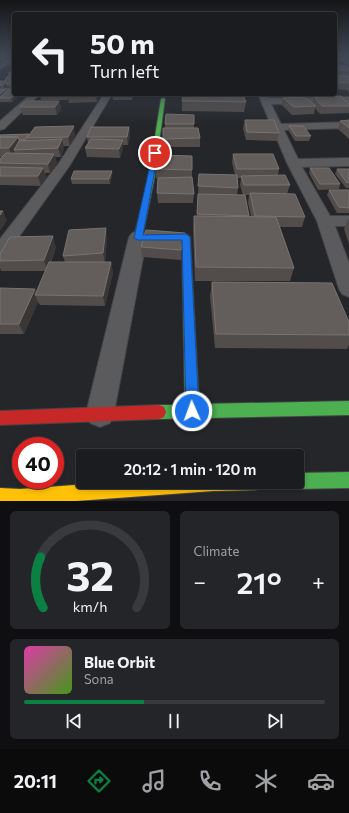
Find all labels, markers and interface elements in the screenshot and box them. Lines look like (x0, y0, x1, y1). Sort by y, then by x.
text: 50 m (90, 26, 155, 60)
icon: left (24, 28, 76, 80)
text: Turn left (90, 60, 159, 82)
pin (138, 136, 172, 170)
icon: arrive (144, 142, 166, 164)
position arrow (171, 390, 213, 432)
speed limit sign: 40 (12, 437, 64, 489)
text: 20:12 · 1 min · 120 m (124, 460, 256, 478)
text: Climate (194, 543, 239, 559)
text: 32 (66, 549, 114, 600)
text: 21° (236, 563, 282, 600)
text: − (194, 568, 206, 595)
text: + (312, 568, 325, 595)
text: km/h (72, 597, 107, 615)
text: Blue Orbit (84, 653, 155, 671)
text: Sona (84, 671, 114, 687)
icon: previous (63, 710, 85, 732)
icon: pause (163, 710, 185, 732)
icon: next (264, 710, 286, 732)
icon: directions (85, 767, 113, 795)
icon: music (140, 767, 168, 795)
icon: phone (196, 767, 224, 795)
icon: climate (252, 767, 280, 795)
icon: car (307, 767, 335, 795)
text: 20:11 (14, 770, 57, 792)

